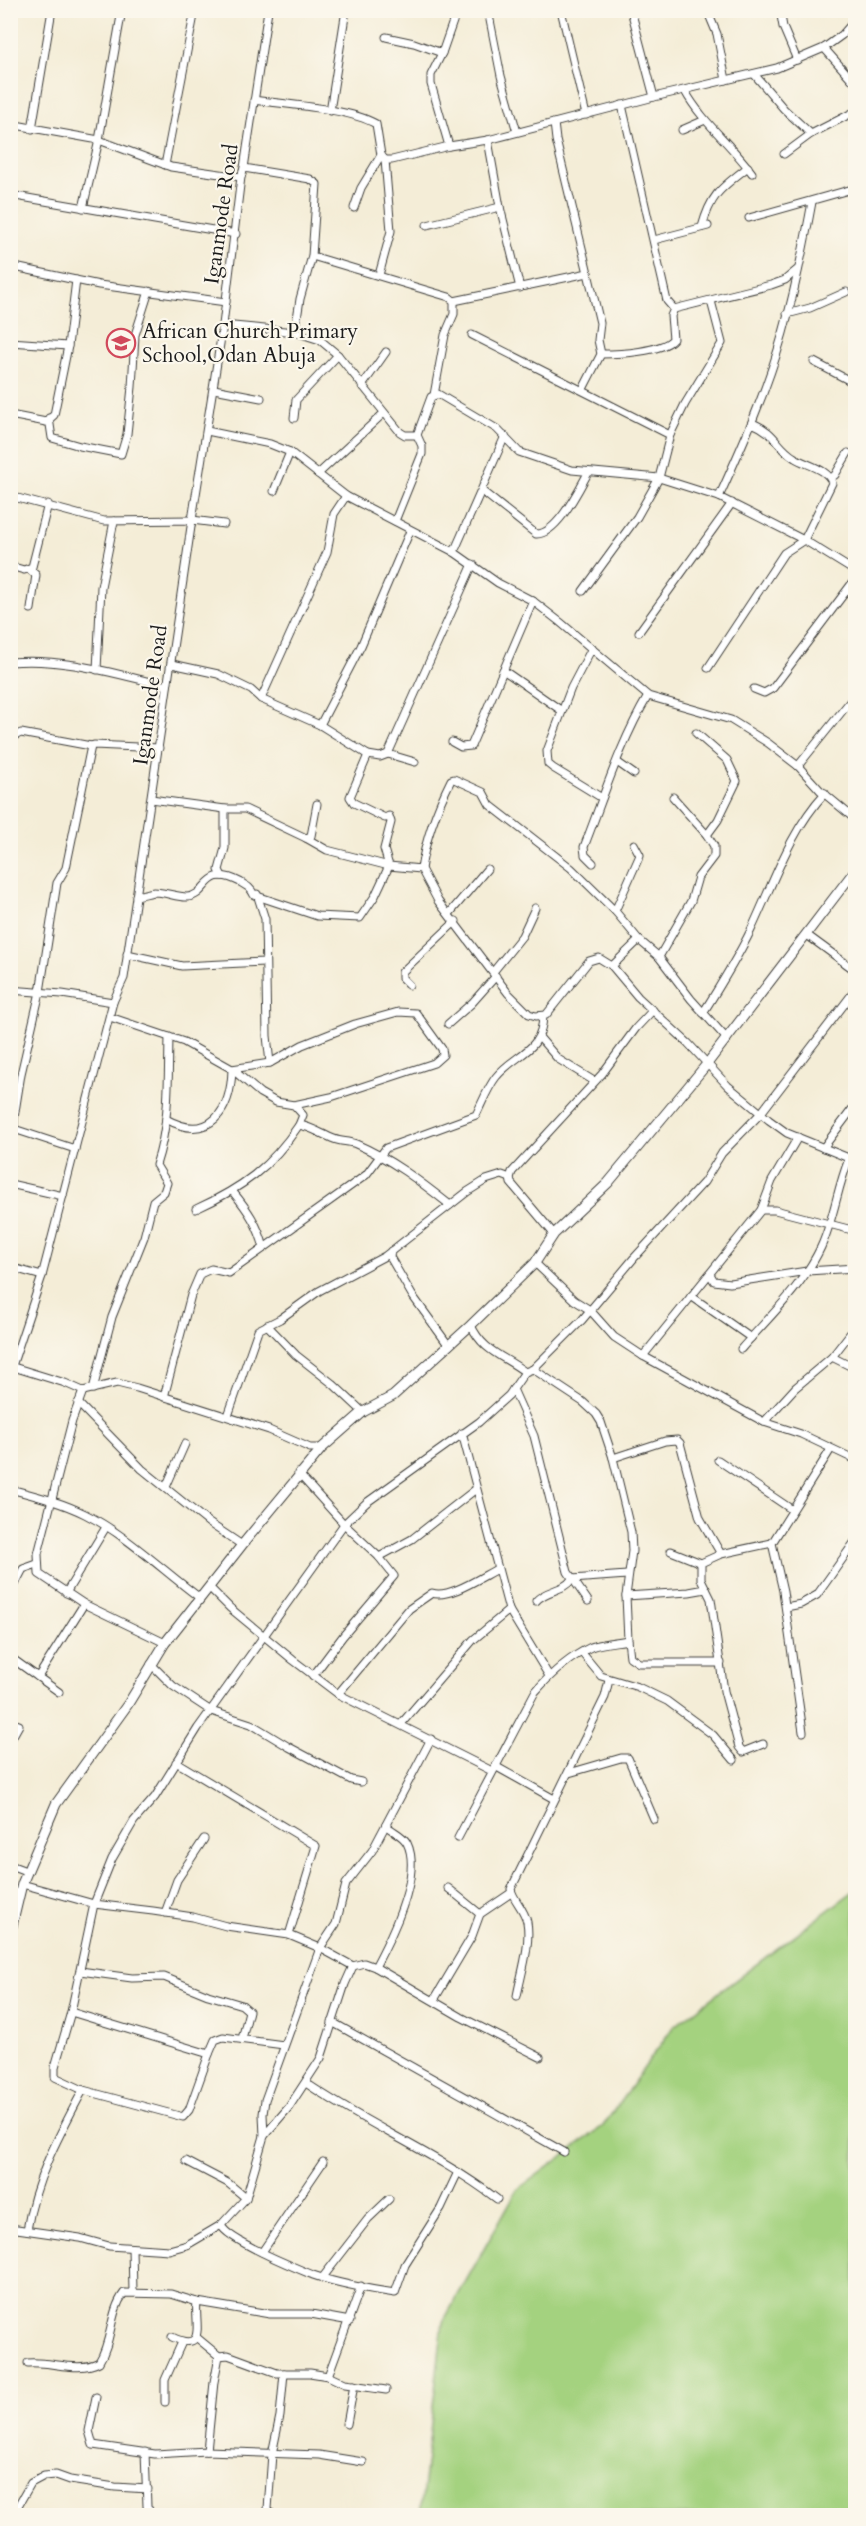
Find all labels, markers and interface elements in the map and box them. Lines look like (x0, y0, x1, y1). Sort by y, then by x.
street label: Iganmode Road (197, 142, 246, 286)
place label: African Church Primary School,Odan Abuja (142, 317, 358, 370)
school or university icon: African Church Primary School,Odan Abuja (105, 327, 137, 359)
street label: Iganmode Road (126, 623, 175, 767)

